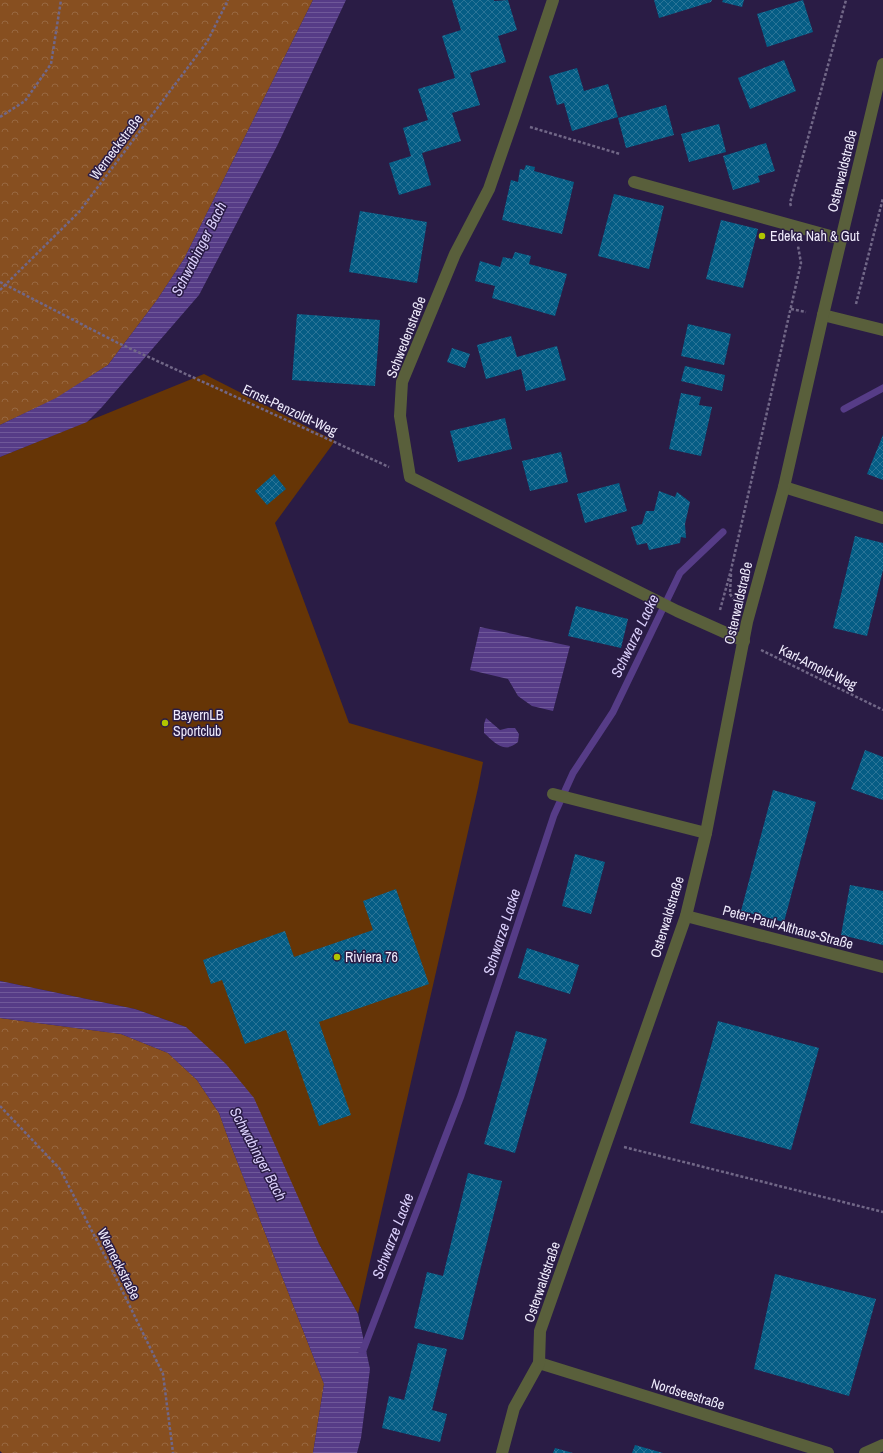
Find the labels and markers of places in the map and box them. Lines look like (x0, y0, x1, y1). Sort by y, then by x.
place label: Edeka Nah & Gut (770, 227, 859, 245)
marker: Edeka Nah & Gut (757, 231, 767, 241)
place label: BayernLB Sportclub (173, 706, 224, 740)
marker: BayernLB Sportclub (160, 718, 170, 728)
place label: Riviera 76 (345, 948, 398, 966)
marker: Riviera 76 (332, 952, 342, 962)

